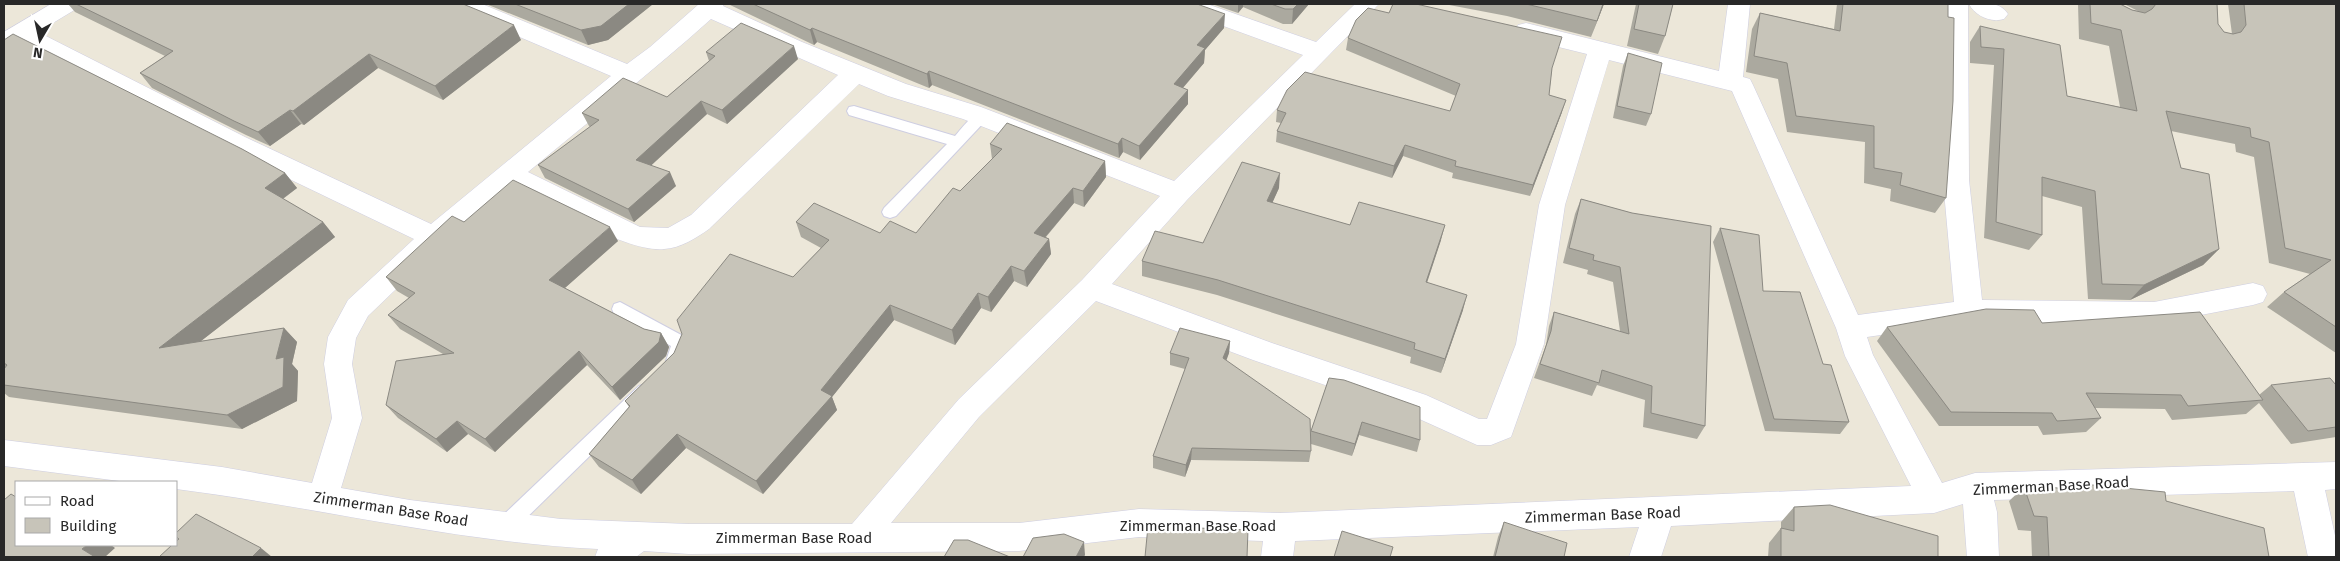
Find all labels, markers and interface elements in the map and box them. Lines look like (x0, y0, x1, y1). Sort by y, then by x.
north arrow (15, 15, 65, 65)
text: N (32, 43, 44, 61)
street label: Zimmerman Base Road (1972, 473, 2130, 499)
legend (15, 481, 178, 546)
street label: Zimmerman Base Road (312, 488, 470, 530)
text: Road (60, 492, 95, 510)
street label: Zimmerman Base Road (1525, 503, 1681, 527)
text: Building (60, 517, 116, 535)
street label: Zimmerman Base Road (1120, 517, 1276, 535)
street label: Zimmerman Base Road (716, 529, 872, 547)

